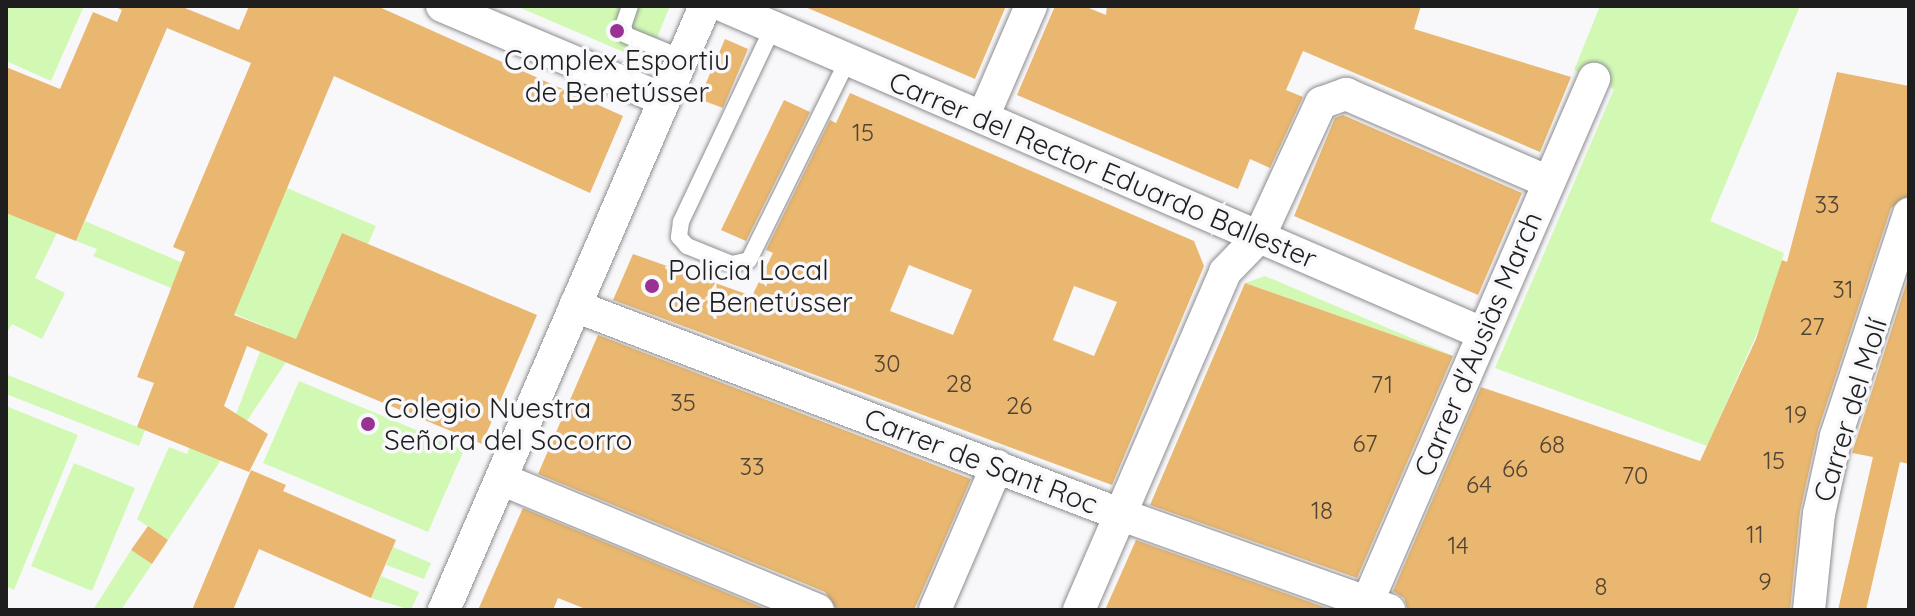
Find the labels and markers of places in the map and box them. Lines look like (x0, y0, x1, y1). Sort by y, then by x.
marker: Complex Esportiu de Benetússer (608, 22, 626, 40)
place label: Complex Esportiu de Benetússer (504, 43, 730, 109)
place label: Policia Local de Benetússer (668, 253, 853, 319)
marker: Policia Local de Benetússer (643, 277, 661, 295)
place label: Colegio Nuestra Señora del Socorro (384, 391, 632, 457)
marker: Colegio Nuestra Señora del Socorro (359, 415, 377, 433)

